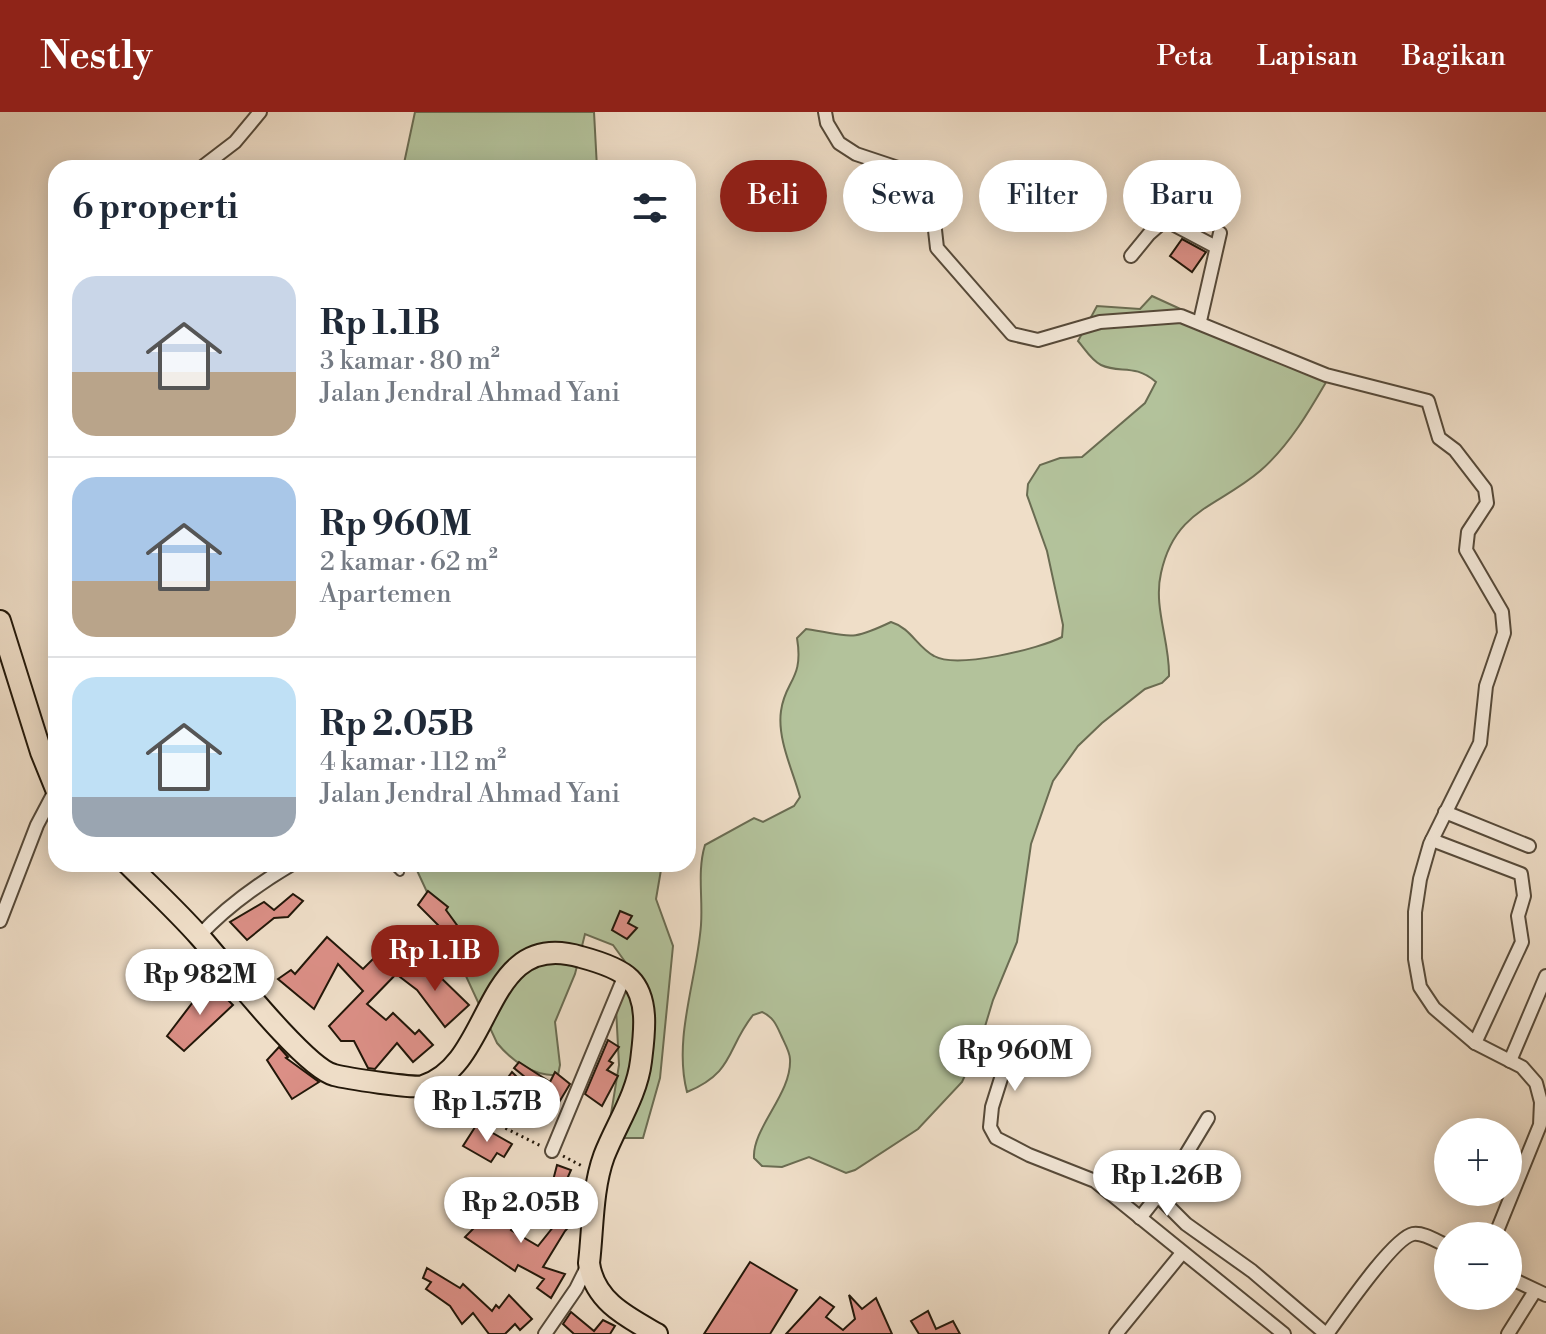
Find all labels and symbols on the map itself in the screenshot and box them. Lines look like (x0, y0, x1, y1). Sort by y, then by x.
pin: Rp 1.1B (361, 925, 509, 993)
pin: Rp 982M (126, 949, 274, 1017)
pin: Rp 960M (941, 1025, 1089, 1093)
pin: Rp 1.57B (404, 1076, 570, 1144)
pin: Rp 1.26B (1084, 1150, 1250, 1218)
pin: Rp 2.05B (438, 1177, 604, 1245)

